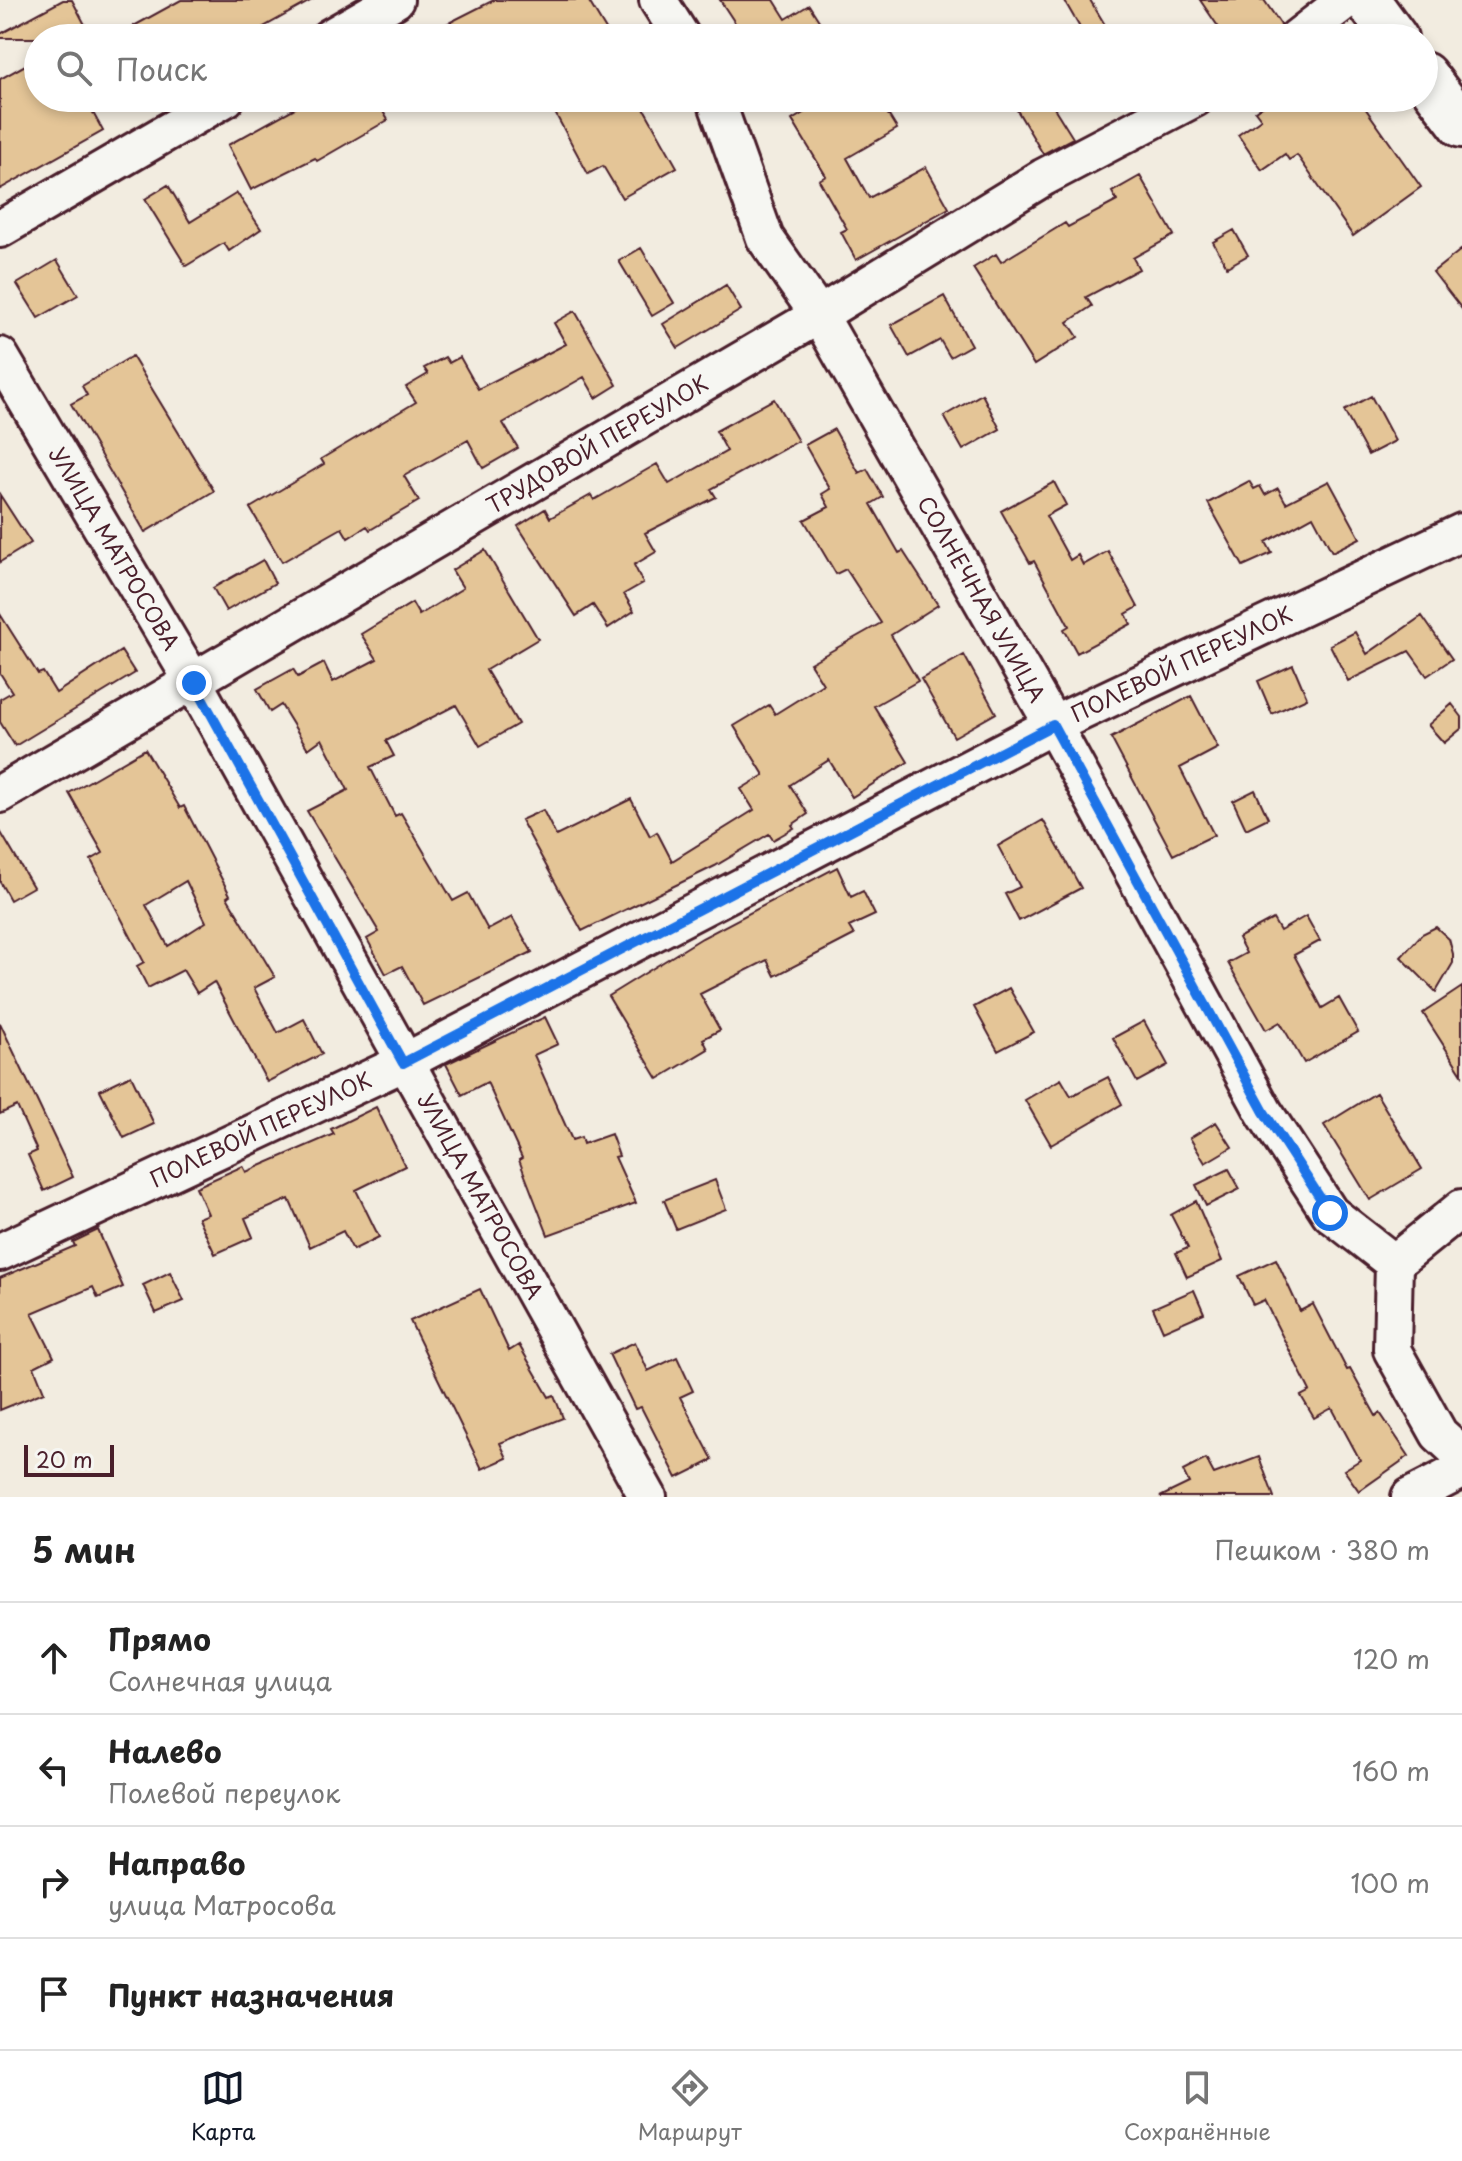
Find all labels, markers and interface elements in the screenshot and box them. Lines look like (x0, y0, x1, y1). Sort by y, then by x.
search box (24, 24, 1438, 112)
icon: search (52, 46, 96, 90)
text: Поиск (116, 46, 207, 91)
street label: ТРУДОВОЙ ПЕРЕУЛОК (480, 366, 713, 521)
street label: УЛИЦА МАТРОСОВА (42, 440, 189, 656)
street label: СОЛНЕЧНАЯ УЛИЦА (910, 489, 1055, 708)
street label: ПОЛЕВОЙ ПЕРЕУЛОК (1065, 597, 1297, 729)
route end (176, 665, 212, 701)
street label: ПОЛЕВОЙ ПЕРЕУЛОК (144, 1062, 376, 1195)
street label: УЛИЦА МАТРОСОВА (411, 1087, 552, 1305)
route start (1312, 1195, 1348, 1231)
scale bar (24, 1441, 114, 1477)
text: 20 m (36, 1442, 93, 1475)
text: 5 мин (32, 1523, 136, 1575)
text: Пешком · 380 m (1214, 1530, 1430, 1569)
text: Прямо (108, 1616, 211, 1661)
icon: ahead (32, 1636, 76, 1680)
text: 120 m (1353, 1639, 1430, 1678)
text: Солнечная улица (108, 1661, 332, 1700)
text: Налево (108, 1728, 222, 1773)
icon: left (32, 1748, 76, 1792)
text: 160 m (1352, 1751, 1430, 1790)
text: Полевой переулок (108, 1773, 340, 1812)
text: Направо (108, 1840, 246, 1885)
icon: right (32, 1860, 76, 1904)
text: 100 m (1350, 1863, 1430, 1902)
text: улица Матросова (108, 1885, 336, 1924)
icon: arrive (32, 1972, 76, 2016)
text: Пункт назначения (108, 1972, 394, 2017)
tab: Карта (191, 2066, 256, 2147)
tab: Маршрут (638, 2066, 742, 2147)
tab: Сохранённые (1124, 2066, 1271, 2147)

